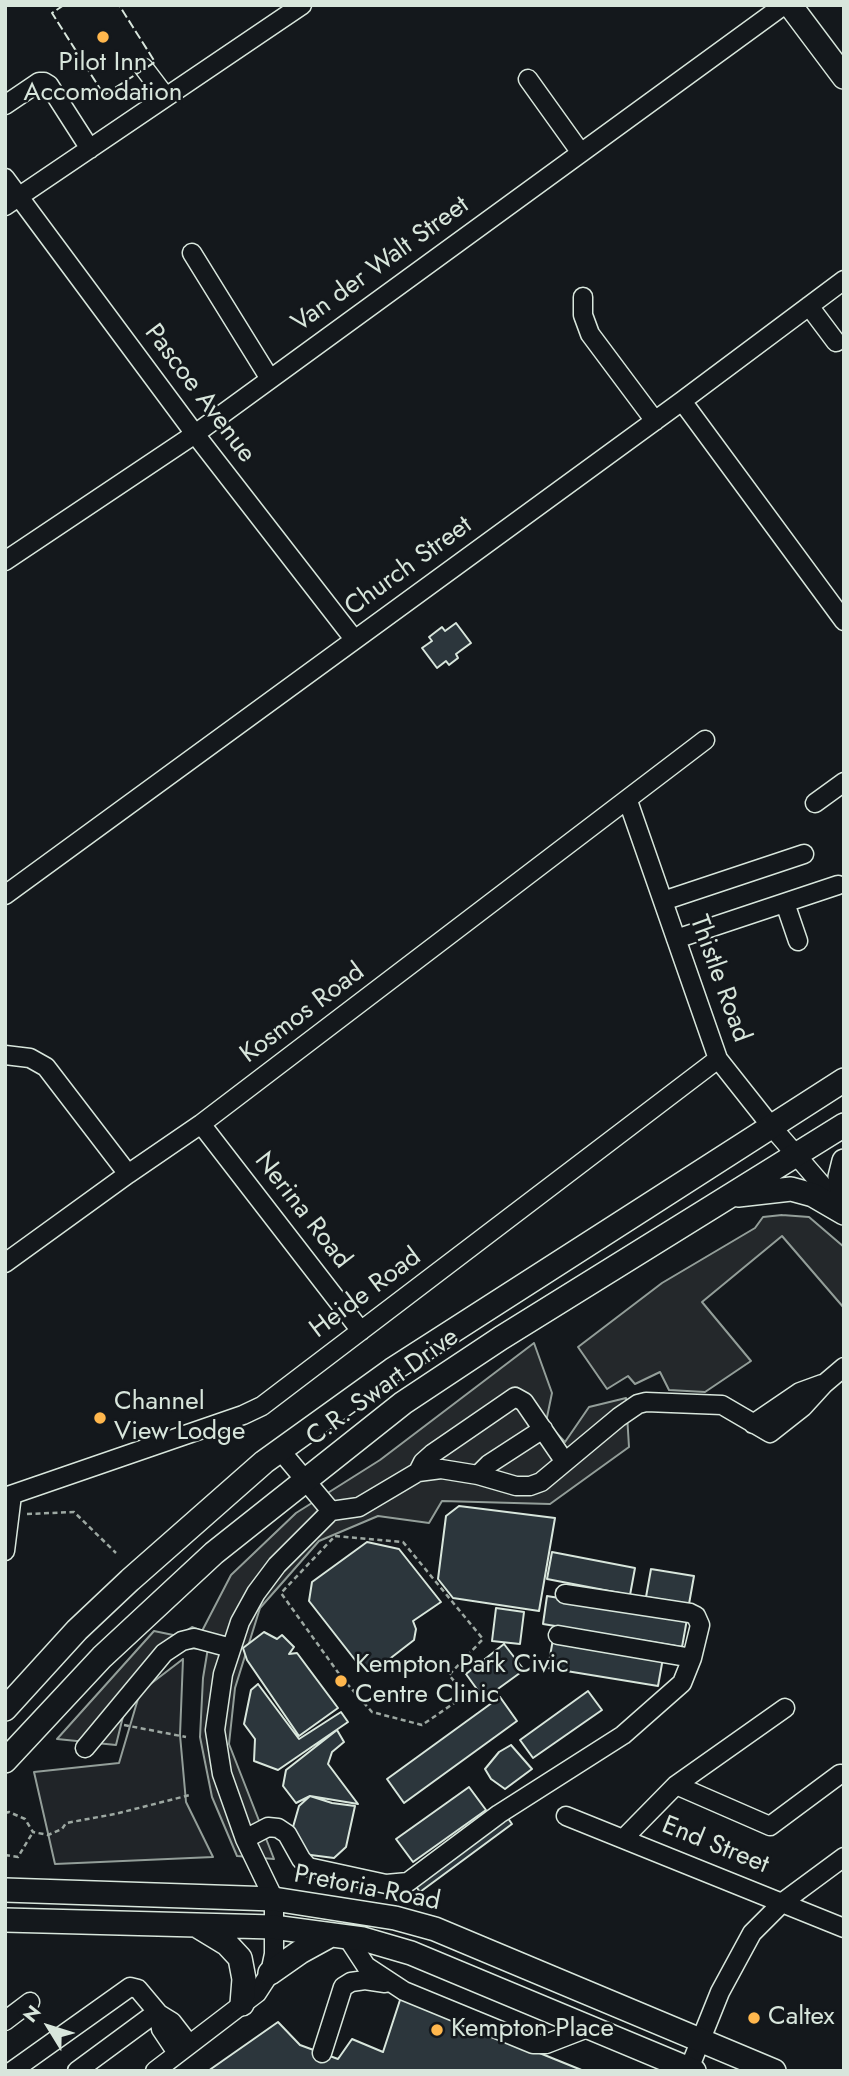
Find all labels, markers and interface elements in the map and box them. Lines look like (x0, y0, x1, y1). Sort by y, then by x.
marker: Pilot Inn Accomodation (95, 29, 111, 45)
place label: Pilot Inn Accomodation (24, 48, 182, 110)
street label: Van der Walt Street (286, 190, 476, 340)
street label: Pascoe Avenue (137, 319, 261, 469)
street label: Church Street (339, 510, 479, 624)
street label: Thistle Road (682, 911, 756, 1047)
street label: Kosmos Road (235, 957, 371, 1071)
street label: Nerina Road (247, 1147, 357, 1275)
street label: Heide Road (304, 1242, 428, 1346)
street label: C.R. Swart Drive (301, 1322, 465, 1454)
place label: Channel View Lodge (114, 1387, 245, 1448)
marker: Channel View Lodge (92, 1410, 108, 1426)
place label: Kempton Park Civic Centre Clinic (355, 1650, 569, 1712)
marker: Kempton Park Civic Centre Clinic (333, 1673, 349, 1689)
street label: End Street (657, 1810, 773, 1882)
street label: Pretoria Road (291, 1860, 443, 1918)
north arrow (14, 1992, 84, 2062)
text: N (17, 2000, 47, 2028)
place label: Caltex (768, 2002, 834, 2034)
marker: Caltex (746, 2010, 762, 2026)
place label: Kempton Place (451, 2014, 614, 2046)
marker: Kempton Place (429, 2022, 445, 2038)

